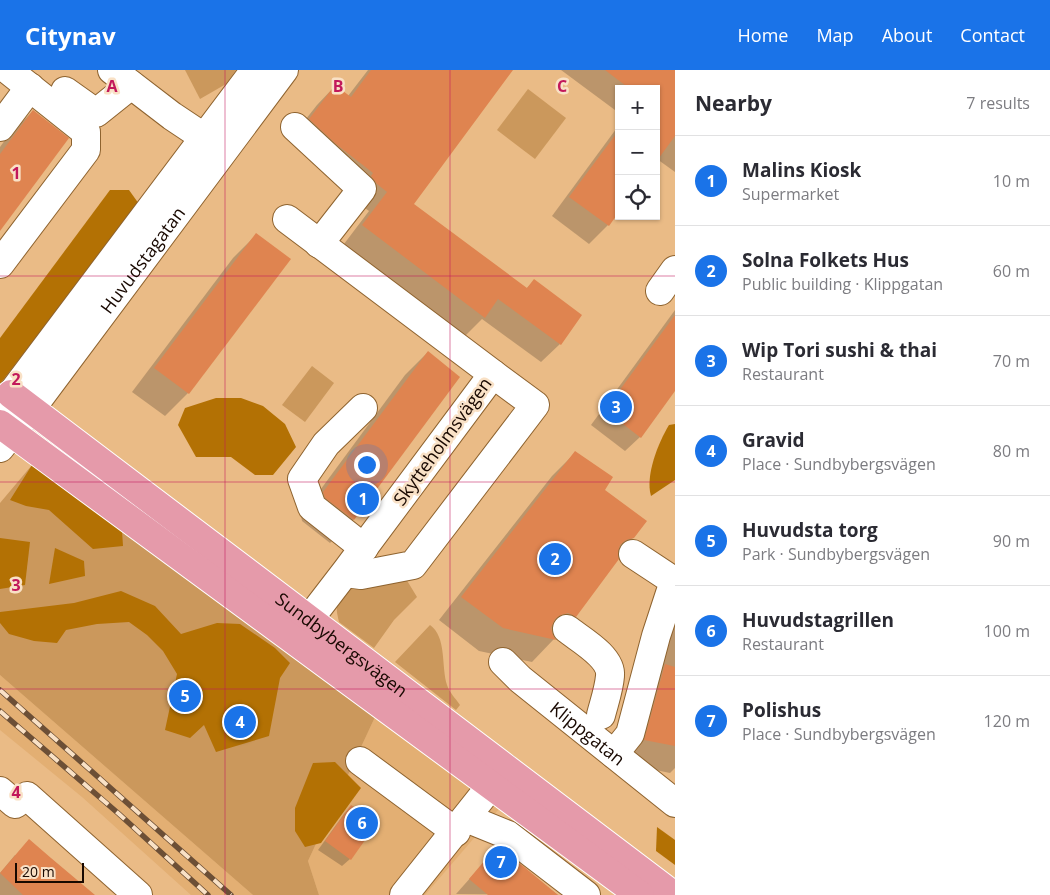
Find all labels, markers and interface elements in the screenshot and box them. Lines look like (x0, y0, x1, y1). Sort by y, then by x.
text: Citynav (25, 19, 116, 52)
text: Home (738, 23, 788, 47)
text: Map (816, 23, 854, 47)
text: About (882, 23, 932, 47)
text: Contact (960, 23, 1025, 47)
text: A (106, 75, 118, 97)
text: B (333, 75, 343, 97)
text: C (557, 75, 567, 97)
map controls (615, 85, 660, 220)
button: + (615, 85, 660, 130)
text: Nearby (695, 89, 772, 117)
text: 7 results (966, 92, 1030, 114)
button: − (615, 130, 660, 175)
text: Malins Kiosk (742, 157, 861, 183)
text: 1 (11, 162, 21, 184)
text: 1 (706, 170, 716, 192)
text: 10 m (993, 170, 1030, 192)
button: locate (615, 175, 660, 220)
text: Supermarket (742, 183, 839, 205)
street label: Huvudstagatan (95, 201, 190, 318)
text: Solna Folkets Hus (742, 247, 909, 273)
text: 2 (706, 260, 716, 282)
text: 60 m (993, 260, 1030, 282)
text: Public building · Klippgatan (742, 273, 943, 295)
text: Wip Tori sushi & thai (742, 337, 937, 363)
text: 3 (706, 350, 716, 372)
text: 70 m (993, 350, 1030, 372)
text: Restaurant (742, 363, 824, 385)
text: 2 (11, 368, 21, 390)
street label: Skytteholmsvägen (387, 372, 497, 510)
pin: 3 (600, 388, 632, 426)
text: Gravid (742, 427, 805, 453)
text: 4 (706, 440, 716, 462)
text: 80 m (993, 440, 1030, 462)
your location (354, 452, 380, 478)
text: Place · Sundbybergsvägen (742, 453, 936, 475)
pin: 1 (347, 480, 379, 518)
text: Huvudsta torg (742, 517, 878, 543)
text: 5 (706, 530, 716, 552)
text: 90 m (993, 530, 1030, 552)
pin: 2 (539, 540, 571, 578)
text: Park · Sundbybergsvägen (742, 543, 930, 565)
text: 3 (11, 574, 21, 596)
street label: Sundbybergsvägen (271, 587, 413, 702)
text: Huvudstagrillen (742, 607, 894, 633)
text: 6 (706, 620, 716, 642)
text: 100 m (984, 620, 1030, 642)
text: Restaurant (742, 633, 824, 655)
pin: 5 (169, 677, 201, 715)
street label: Klippgatan (545, 696, 630, 771)
text: Polishus (742, 697, 821, 723)
pin: 4 (224, 703, 256, 741)
text: 7 (706, 710, 716, 732)
text: 120 m (984, 710, 1030, 732)
text: Place · Sundbybergsvägen (742, 723, 936, 745)
text: 4 (11, 781, 21, 803)
pin: 6 (346, 804, 378, 842)
pin: 7 (485, 843, 517, 881)
scale bar (15, 860, 84, 883)
text: 20 m (22, 862, 55, 881)

